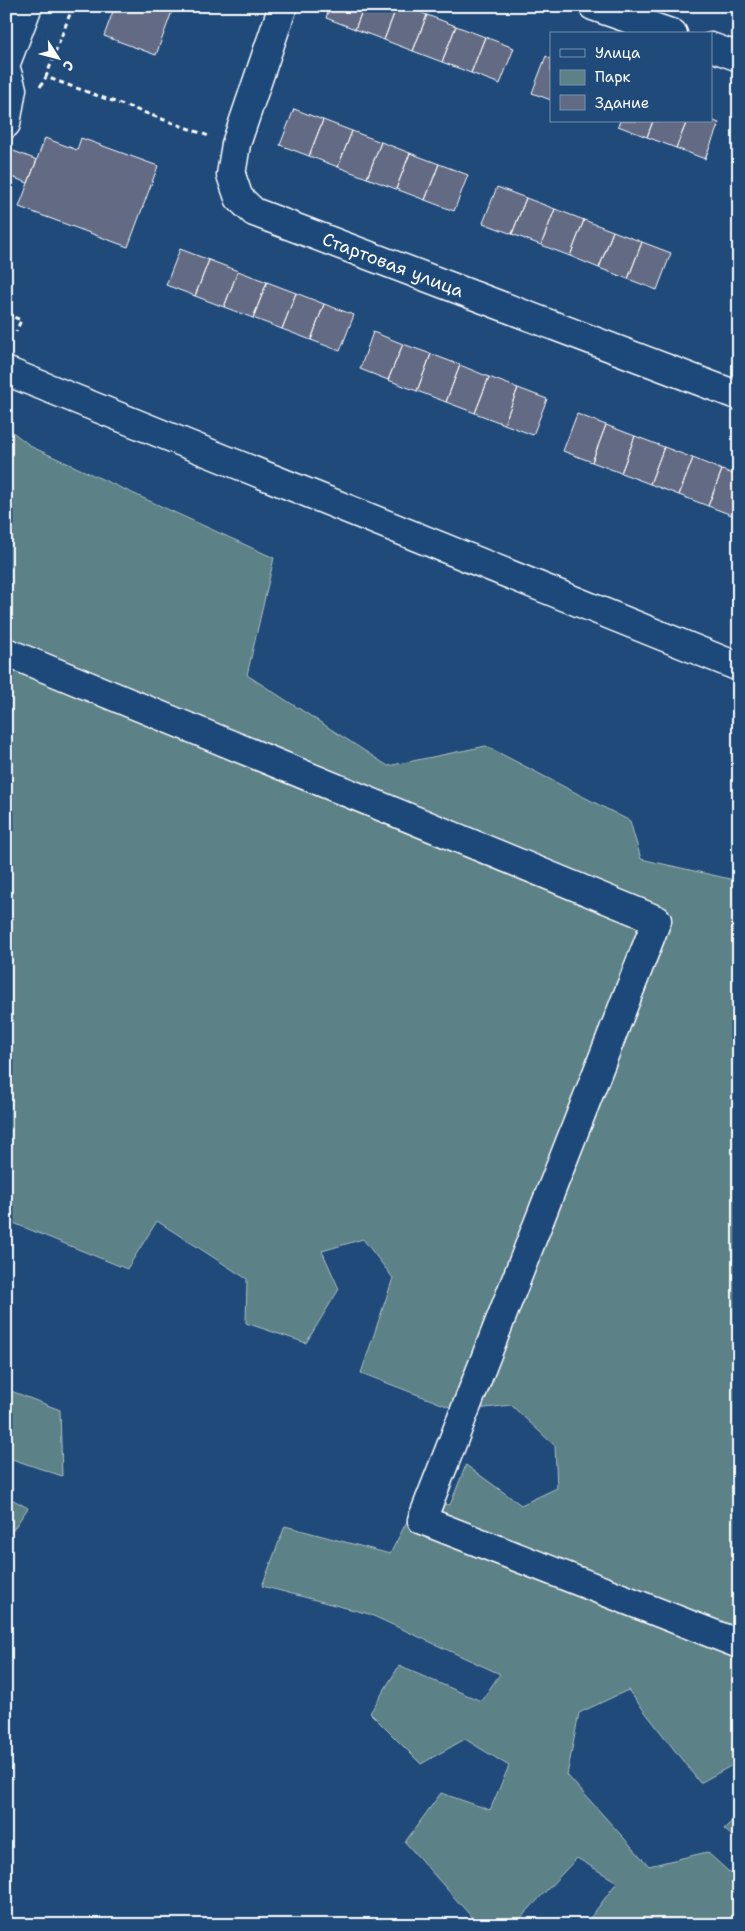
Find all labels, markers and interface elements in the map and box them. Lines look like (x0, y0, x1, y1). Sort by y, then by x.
north arrow (32, 32, 82, 82)
legend (550, 32, 712, 122)
text: Улица (595, 43, 641, 63)
text: С (59, 57, 78, 74)
text: Парк (595, 67, 631, 87)
text: Здание (595, 93, 649, 113)
street label: Стартовая улица (319, 227, 467, 303)

